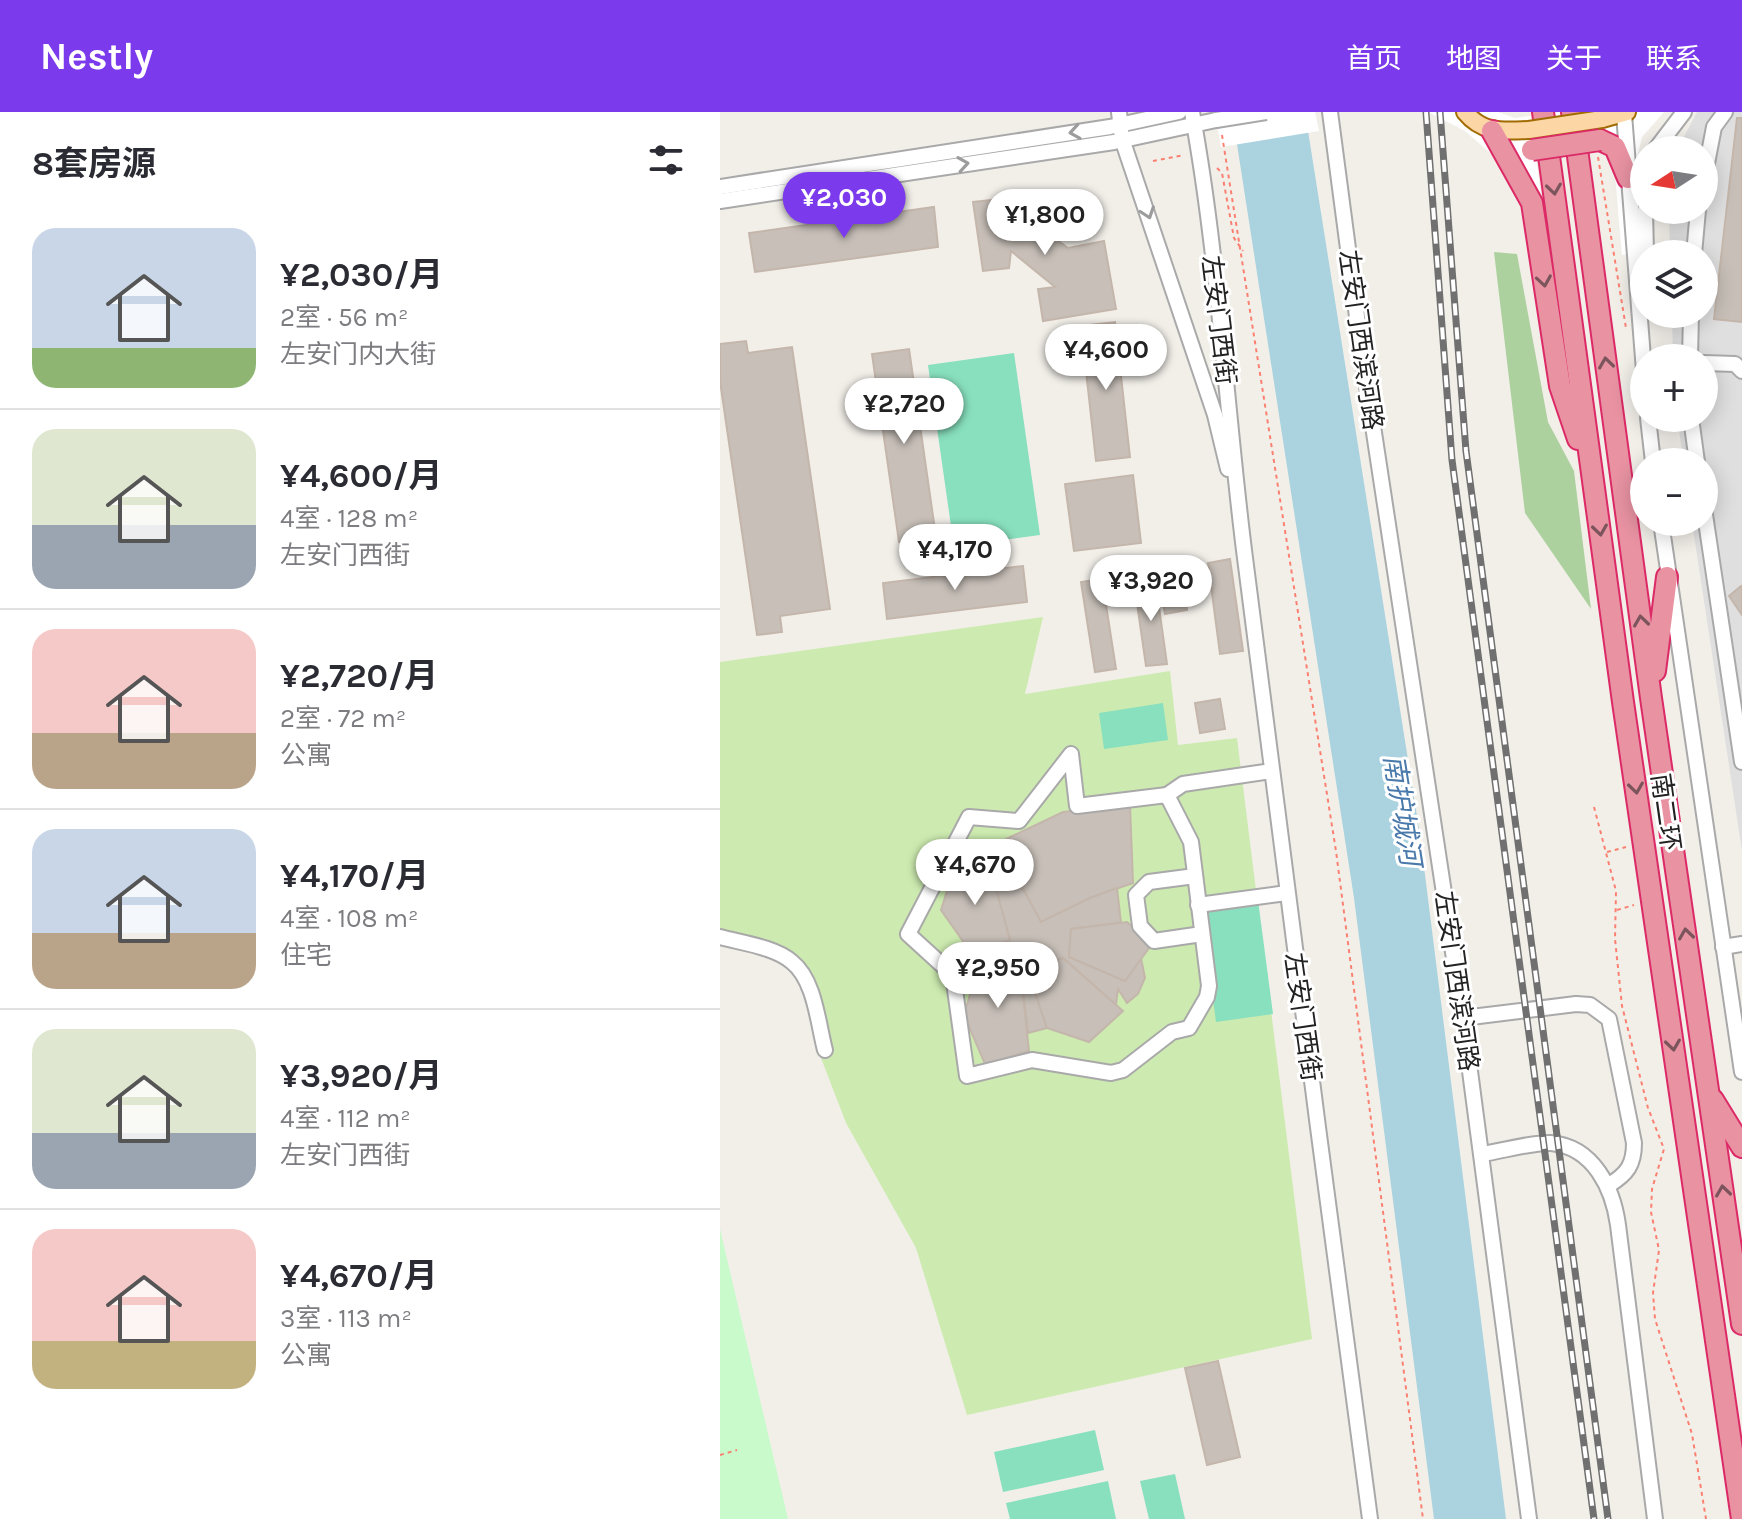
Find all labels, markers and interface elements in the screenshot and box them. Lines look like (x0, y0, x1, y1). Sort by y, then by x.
text: Nestly (40, 34, 153, 79)
text: 首页 (1346, 42, 1402, 75)
text: 地图 (1446, 42, 1502, 75)
text: 关于 (1546, 42, 1602, 75)
text: 联系 (1646, 42, 1702, 75)
one-way arrow (1068, 123, 1082, 140)
north arrow (1630, 136, 1718, 224)
map controls (1630, 136, 1718, 536)
icon: filters (644, 138, 688, 182)
text: 8套房源 (32, 144, 156, 184)
one-way arrow (956, 156, 970, 173)
pin: ¥2,030 (779, 172, 909, 240)
text: ¥2,030 (801, 182, 887, 213)
one-way arrow (1545, 182, 1562, 196)
pin: ¥1,800 (980, 189, 1110, 257)
text: ¥1,800 (1005, 199, 1085, 230)
one-way arrow (1138, 205, 1154, 219)
button: layers (1630, 240, 1718, 328)
street label: 左安门西滨河路 (1332, 248, 1389, 432)
street label: 左安门西街 (1195, 254, 1242, 386)
text: ¥2,030/月 (280, 255, 443, 295)
icon: home (96, 260, 192, 356)
one-way arrow (1535, 275, 1552, 288)
text: 2室 · 56 m² (280, 302, 409, 333)
pin: ¥4,600 (1041, 324, 1171, 392)
text: ¥4,600 (1063, 334, 1149, 365)
text: 左安门内大街 (280, 339, 436, 370)
button: + (1630, 344, 1718, 432)
one-way arrow (1598, 357, 1615, 370)
pin: ¥2,720 (839, 378, 969, 446)
text: ¥2,720 (863, 388, 945, 419)
button: − (1630, 448, 1718, 536)
text: ¥4,600/月 (280, 456, 442, 496)
icon: home (96, 461, 192, 557)
text: 4室 · 128 m² (280, 503, 418, 534)
one-way arrow (1591, 523, 1608, 537)
pin: ¥4,170 (890, 524, 1020, 592)
text: ¥4,170 (917, 534, 993, 565)
text: 左安门西街 (280, 540, 410, 571)
pin: ¥3,920 (1086, 555, 1216, 623)
text: ¥3,920 (1108, 565, 1194, 596)
one-way arrow (1633, 614, 1650, 628)
text: ¥2,720/月 (280, 656, 438, 696)
icon: home (96, 661, 192, 757)
text: 2室 · 72 m² (280, 703, 406, 734)
text: 公寓 (280, 740, 332, 771)
water label: 南护城河 (1377, 752, 1428, 873)
street label: 南二环 (1645, 771, 1686, 853)
one-way arrow (1627, 781, 1644, 795)
pin: ¥4,670 (910, 839, 1040, 907)
text: ¥4,670 (934, 849, 1016, 880)
text: ¥4,170/月 (280, 856, 429, 896)
icon: home (96, 861, 192, 957)
street label: 左安门西滨河路 (1428, 889, 1485, 1073)
text: 4室 · 108 m² (280, 903, 418, 934)
one-way arrow (1678, 927, 1695, 941)
text: 住宅 (280, 940, 332, 971)
pin: ¥2,950 (933, 942, 1063, 1010)
street label: 左安门西街 (1278, 951, 1327, 1084)
text: ¥2,950 (956, 952, 1041, 983)
one-way arrow (1664, 1038, 1681, 1052)
text: ¥3,920/月 (280, 1056, 443, 1096)
icon: home (96, 1061, 192, 1157)
text: 4室 · 112 m² (280, 1103, 411, 1134)
text: 左安门西街 (280, 1140, 410, 1171)
one-way arrow (1715, 1184, 1732, 1198)
text: ¥4,670/月 (280, 1256, 438, 1296)
icon: home (96, 1261, 192, 1357)
text: 3室 · 113 m² (280, 1303, 412, 1334)
text: 公寓 (280, 1340, 332, 1371)

